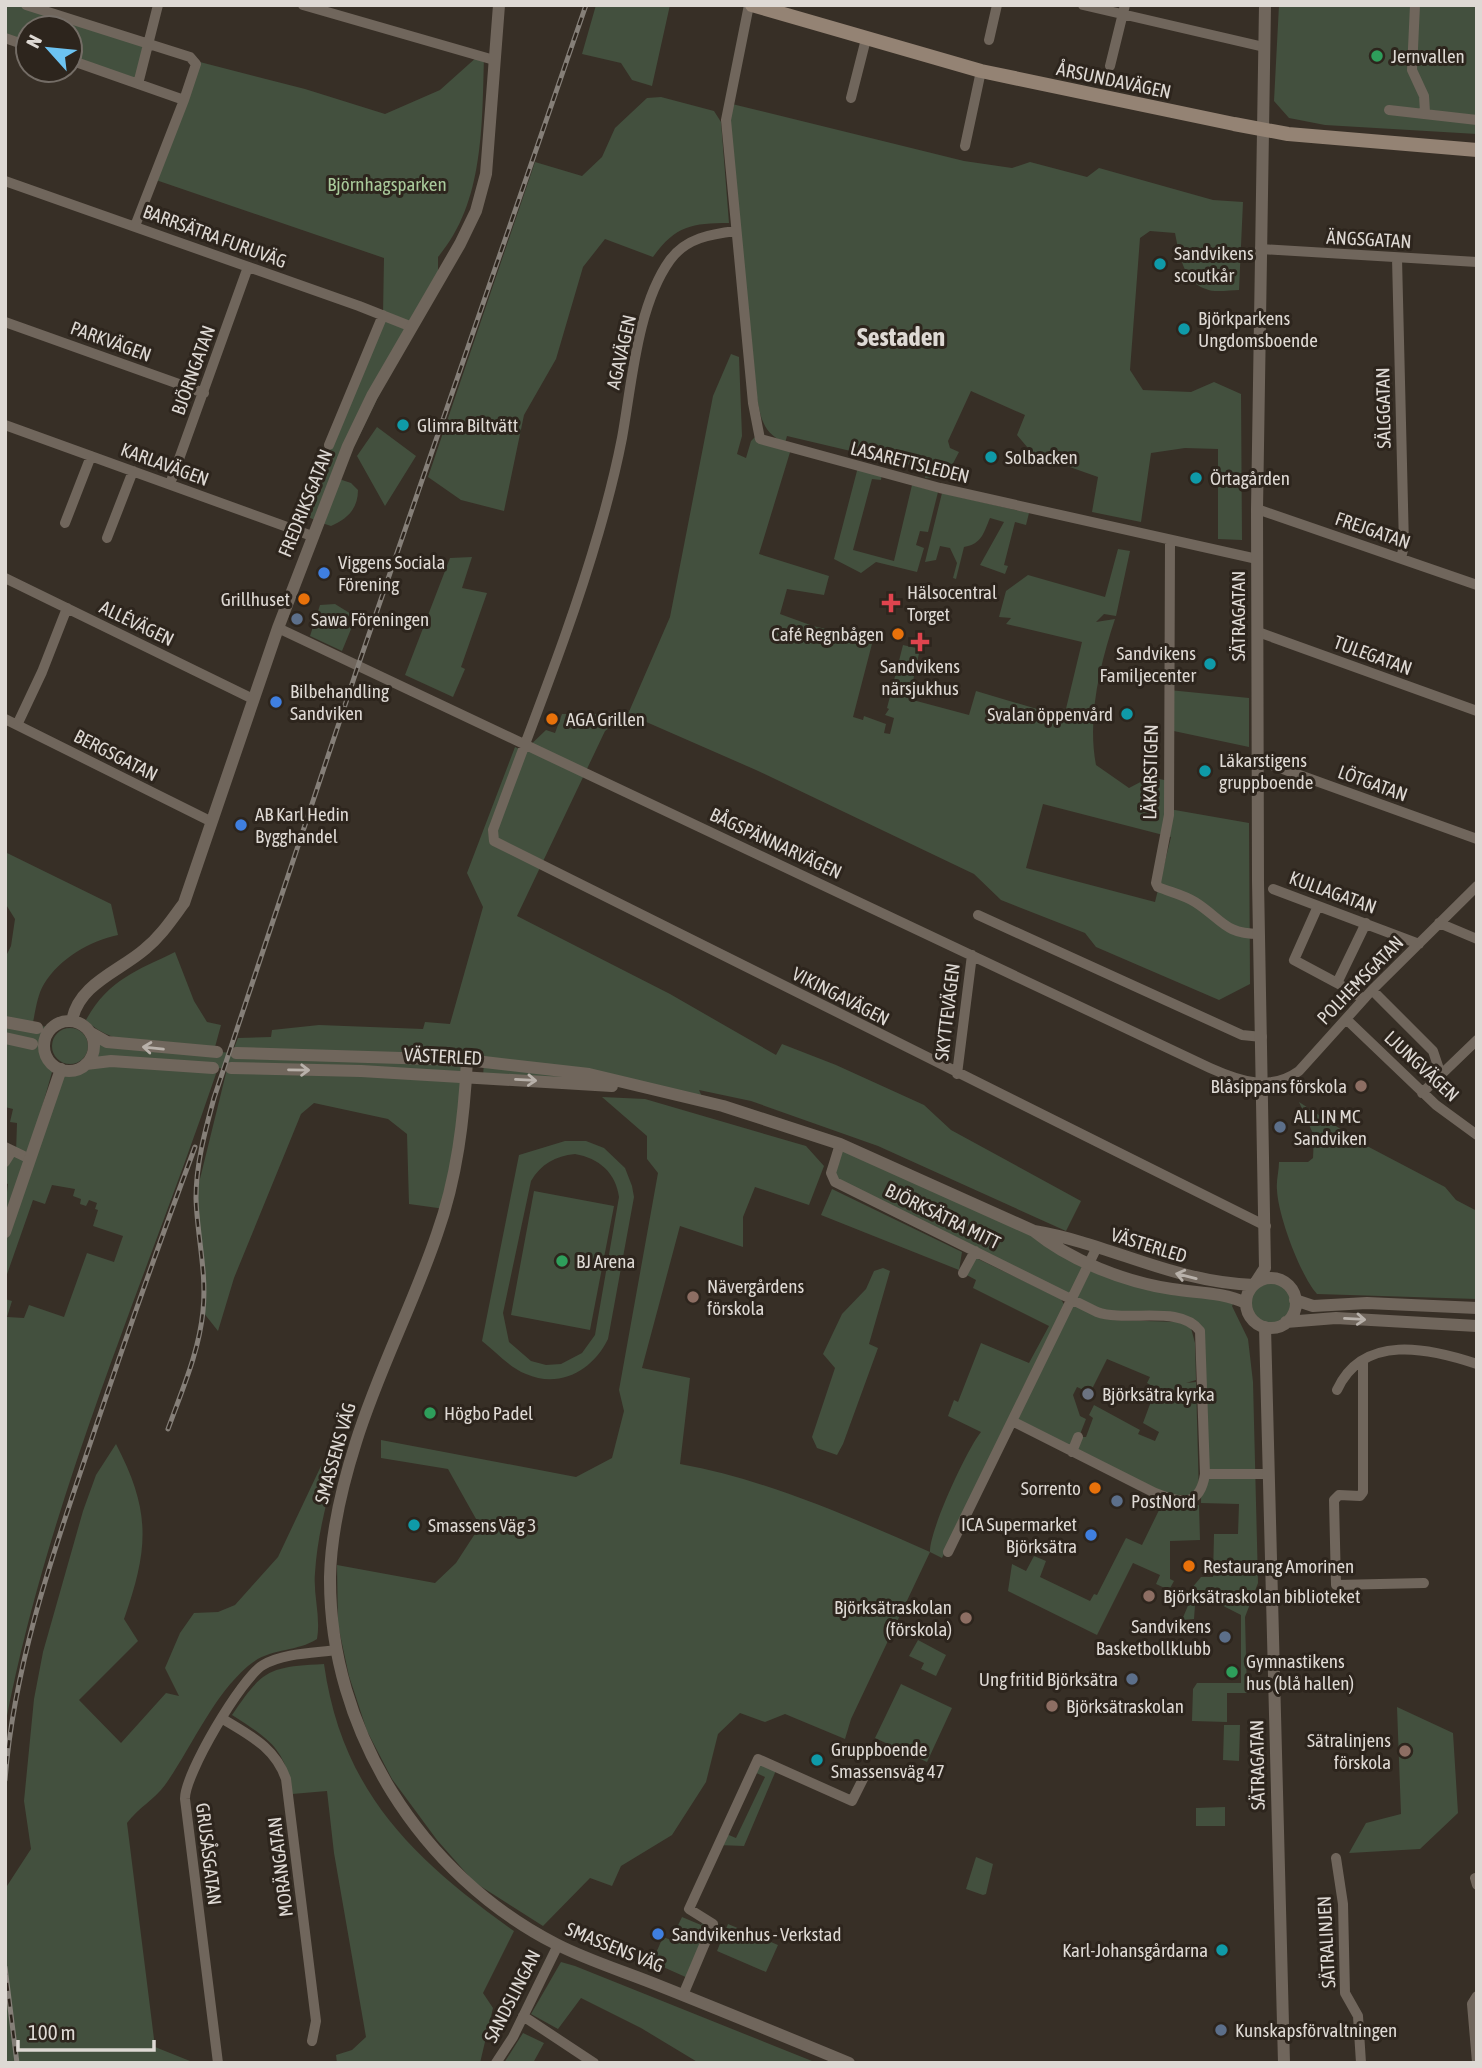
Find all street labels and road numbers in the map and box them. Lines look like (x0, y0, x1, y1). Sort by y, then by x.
street label: ÅRSUNDAVÄGEN (1055, 57, 1173, 103)
street label: BARRSÄTRA FURUVÄG (140, 200, 290, 272)
street label: ÄNGSGATAN (1326, 226, 1412, 252)
street label: AGAVÄGEN (602, 313, 640, 391)
street label: PARKVÄGEN (68, 316, 154, 366)
street label: BJÖRNGATAN (167, 322, 219, 418)
street label: SÄLGGATAN (1371, 367, 1395, 449)
street label: LASARETTSLEDEN (848, 437, 972, 487)
street label: KARLAVÄGEN (118, 438, 212, 490)
street label: FREDRIKSGATAN (273, 446, 337, 560)
street label: FREJGATAN (1333, 507, 1413, 553)
street label: SÄTRAGATAN (1227, 571, 1249, 661)
street label: ALLÉVÄGEN (96, 596, 178, 650)
street label: TULEGATAN (1331, 631, 1415, 679)
street label: BERGSGATAN (70, 724, 162, 786)
street label: LÄKARSTIGEN (1138, 724, 1162, 820)
street label: LÖTGATAN (1335, 760, 1411, 806)
street label: BÅGSPÄNNARVÄGEN (707, 803, 845, 883)
street label: KULLAGATAN (1286, 866, 1380, 918)
street label: POLHEMSGATAN (1312, 931, 1408, 1029)
street label: VIKINGAVÄGEN (789, 962, 893, 1030)
street label: SKYTTEVÄGEN (930, 962, 964, 1062)
street label: LJUNGVÄGEN (1380, 1026, 1464, 1106)
street label: VÄSTERLED (403, 1043, 483, 1069)
street label: BJÖRKSÄTRA MITT (882, 1179, 1005, 1254)
street label: VÄSTERLED (1108, 1223, 1190, 1267)
street label: SMASSENS VÄG (310, 1400, 360, 1506)
street label: SÄTRAGATAN (1245, 1720, 1269, 1810)
street label: GRUSÅSGATAN (192, 1802, 226, 1906)
street label: MORÄNGATAN (263, 1816, 297, 1918)
street label: SÄTRALINJEN (1313, 1895, 1339, 1989)
street label: SMASSENS VÄG (563, 1917, 667, 1977)
street label: SANDSLINGAN (479, 1946, 545, 2046)

